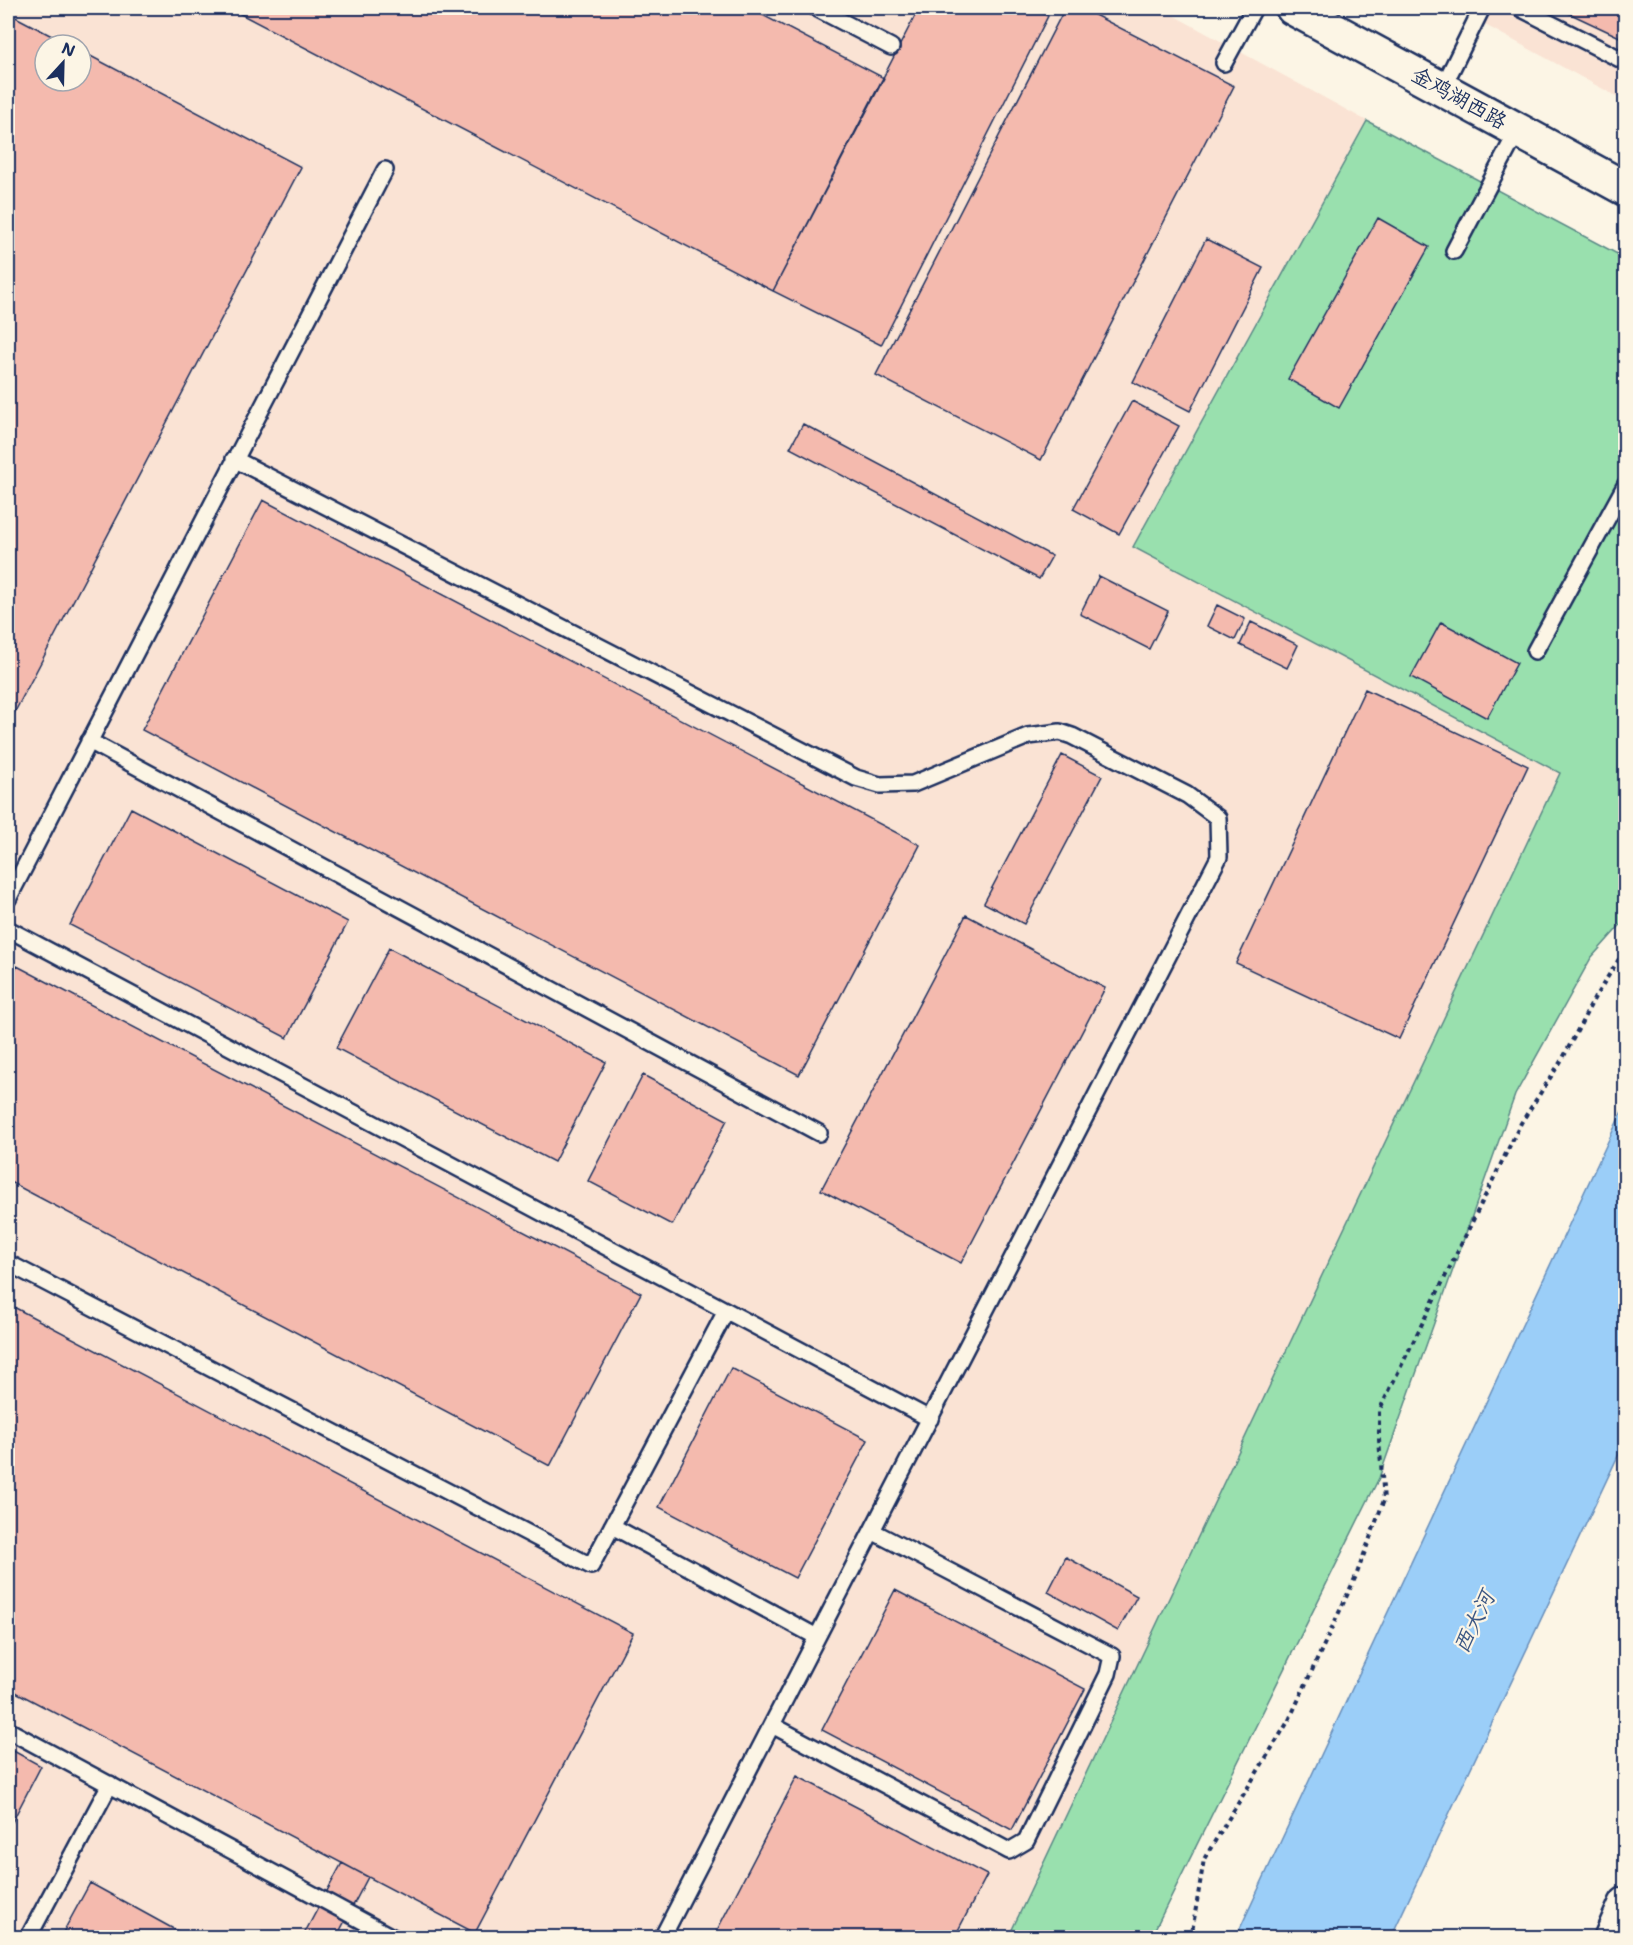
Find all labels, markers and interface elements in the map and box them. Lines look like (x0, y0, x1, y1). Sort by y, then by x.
north arrow (33, 33, 93, 93)
text: N (59, 37, 78, 62)
street label: 金鸡湖西路 (1406, 60, 1512, 136)
water label: 西大河 (1446, 1583, 1503, 1658)

